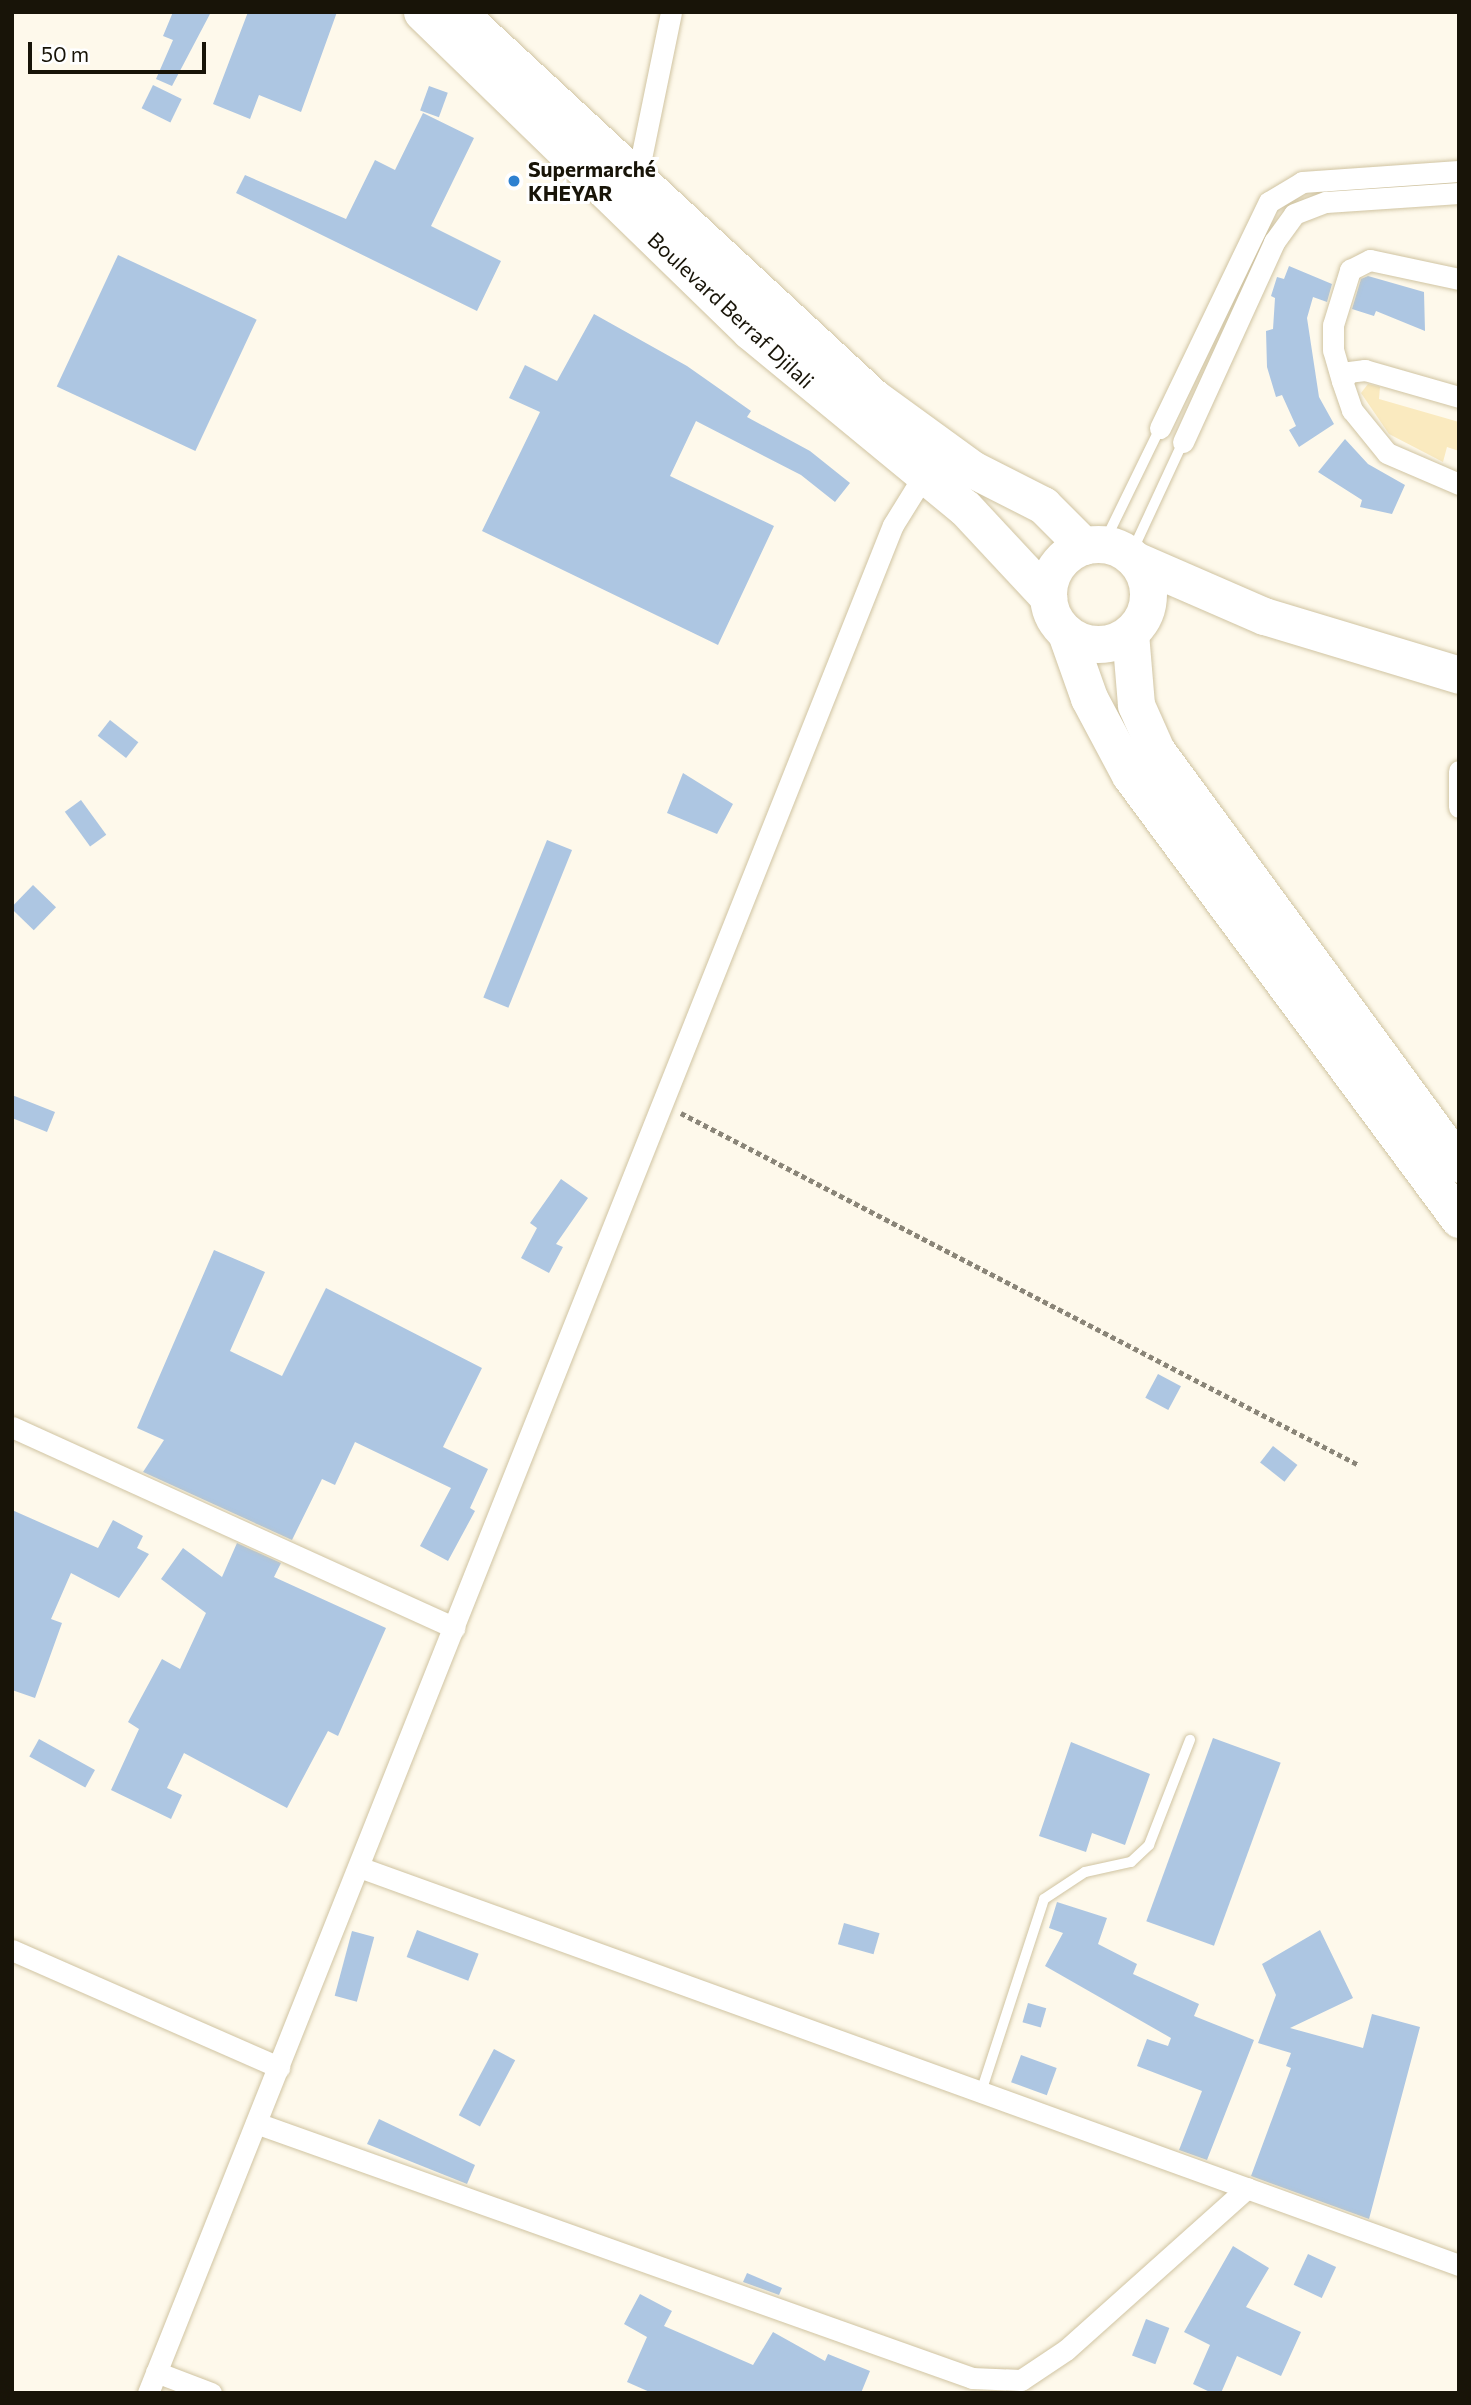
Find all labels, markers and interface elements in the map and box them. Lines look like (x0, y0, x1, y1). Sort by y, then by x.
scale bar (32, 28, 210, 72)
text: 50 m (41, 41, 89, 66)
place label: Supermarché KHEYAR (528, 156, 656, 206)
marker: Supermarché KHEYAR (506, 173, 522, 189)
street label: Boulevard Berraf Djilali (643, 227, 819, 393)

